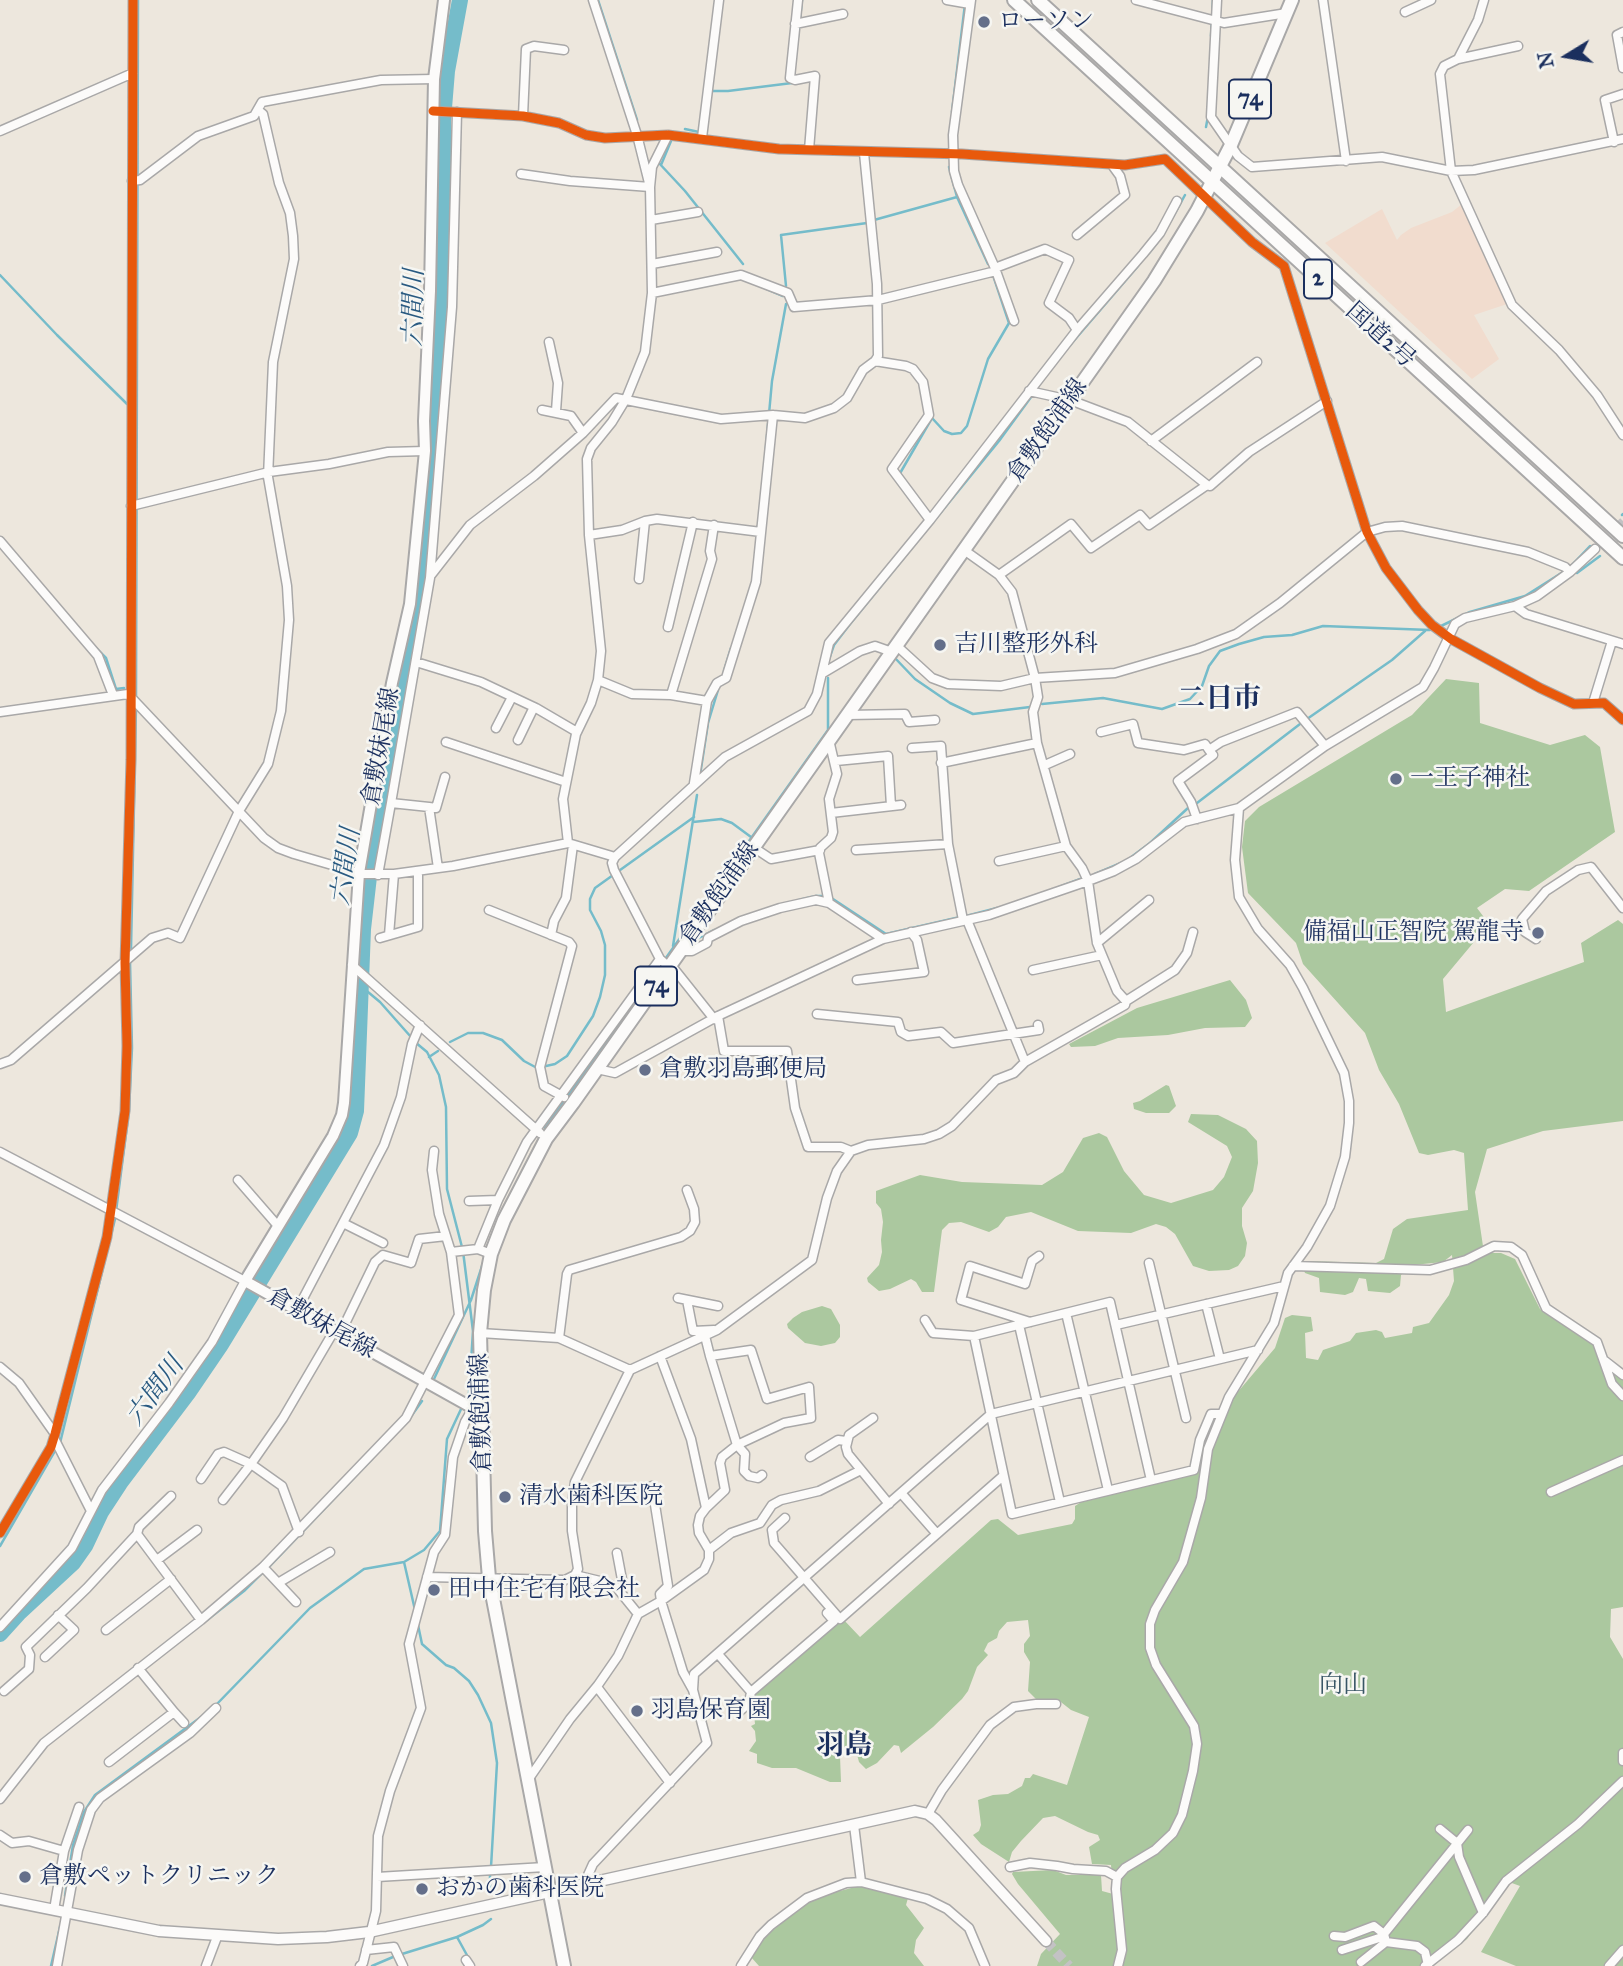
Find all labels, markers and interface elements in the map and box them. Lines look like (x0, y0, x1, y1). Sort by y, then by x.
place label: ローソン (998, 8, 1094, 36)
marker: ローソン (976, 14, 992, 30)
north arrow (1532, 21, 1602, 91)
text: N (1533, 50, 1559, 70)
road number: 74 (1229, 80, 1271, 118)
road number: 2 (1304, 260, 1332, 298)
water label: 六間川 (399, 269, 431, 347)
street label: 国道2号 (1339, 297, 1421, 375)
street label: 倉敷飽浦線 (1002, 374, 1094, 488)
place label: 吉川整形外科 (954, 631, 1098, 659)
marker: 吉川整形外科 (932, 637, 948, 653)
district label: 二日市 (1177, 683, 1261, 717)
street label: 倉敷妹尾線 (357, 685, 407, 809)
place label: 一王子神社 (1410, 765, 1530, 793)
marker: 一王子神社 (1388, 771, 1404, 787)
water label: 六間川 (326, 826, 368, 908)
street label: 倉敷飽浦線 (674, 837, 766, 951)
place label: 備福山正智院 駕龍寺 (1303, 919, 1524, 947)
marker: 備福山正智院 駕龍寺 (1530, 925, 1546, 941)
road number: 74 (635, 967, 677, 1006)
place label: 倉敷羽島郵便局 (659, 1056, 827, 1084)
marker: 倉敷羽島郵便局 (637, 1062, 653, 1078)
street label: 倉敷妹尾線 (262, 1282, 380, 1366)
water label: 六間川 (120, 1351, 192, 1433)
street label: 倉敷飽浦線 (466, 1353, 498, 1473)
place label: 清水歯科医院 (519, 1483, 663, 1511)
marker: 清水歯科医院 (497, 1489, 513, 1505)
place label: 田中住宅有限会社 (448, 1576, 640, 1604)
marker: 田中住宅有限会社 (426, 1582, 442, 1598)
park label: 向山 (1319, 1672, 1367, 1700)
place label: 羽島保育園 (651, 1697, 771, 1725)
marker: 羽島保育園 (629, 1703, 645, 1719)
district label: 羽島 (816, 1730, 872, 1764)
place label: 倉敷ペットクリニック (39, 1863, 279, 1891)
marker: 倉敷ペットクリニック (17, 1869, 33, 1885)
place label: おかの歯科医院 (436, 1875, 604, 1903)
marker: おかの歯科医院 (414, 1881, 430, 1897)

